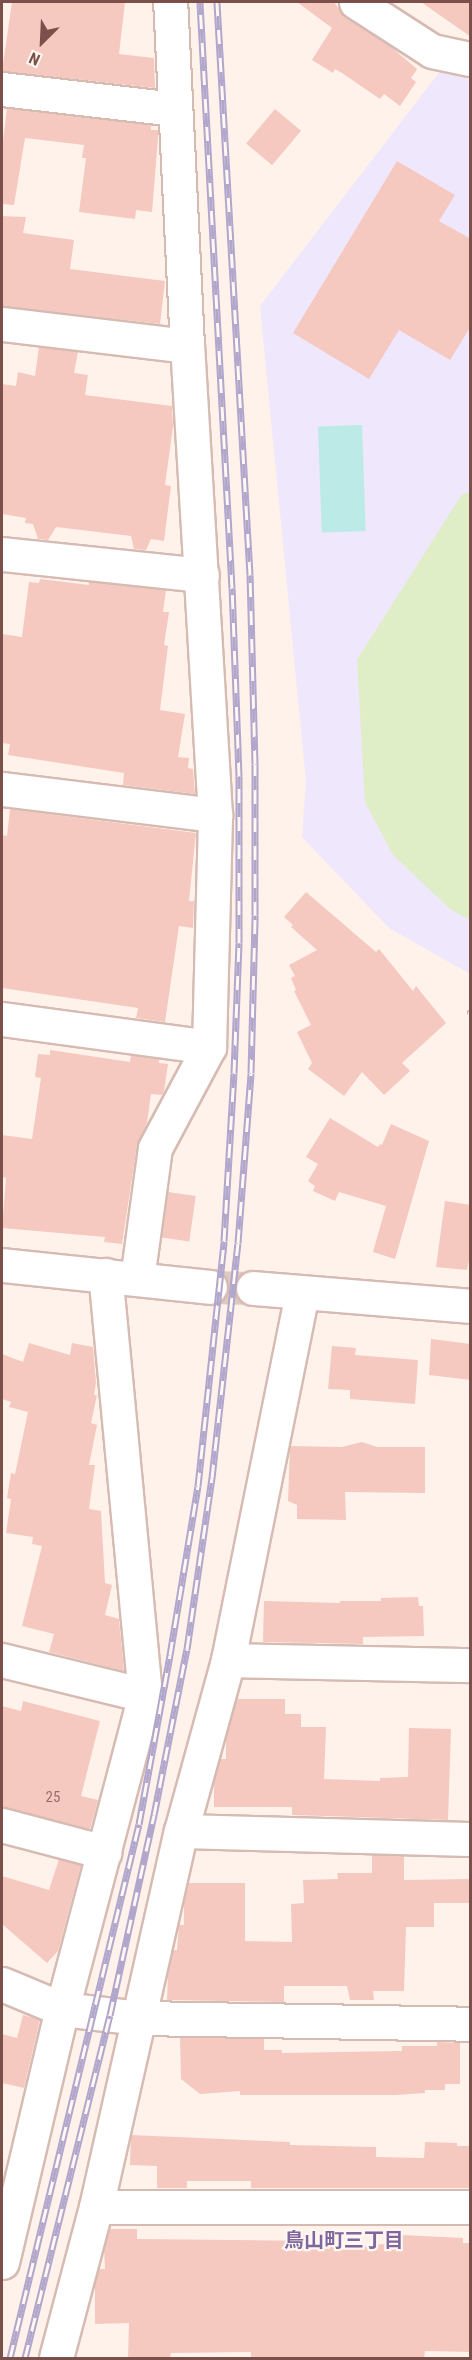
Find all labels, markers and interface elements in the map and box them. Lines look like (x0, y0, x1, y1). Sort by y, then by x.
north arrow (12, 12, 72, 72)
text: N (26, 48, 43, 70)
house number: 25 (46, 1789, 60, 1807)
district label: 鳥山町三丁目 (284, 2228, 404, 2252)

